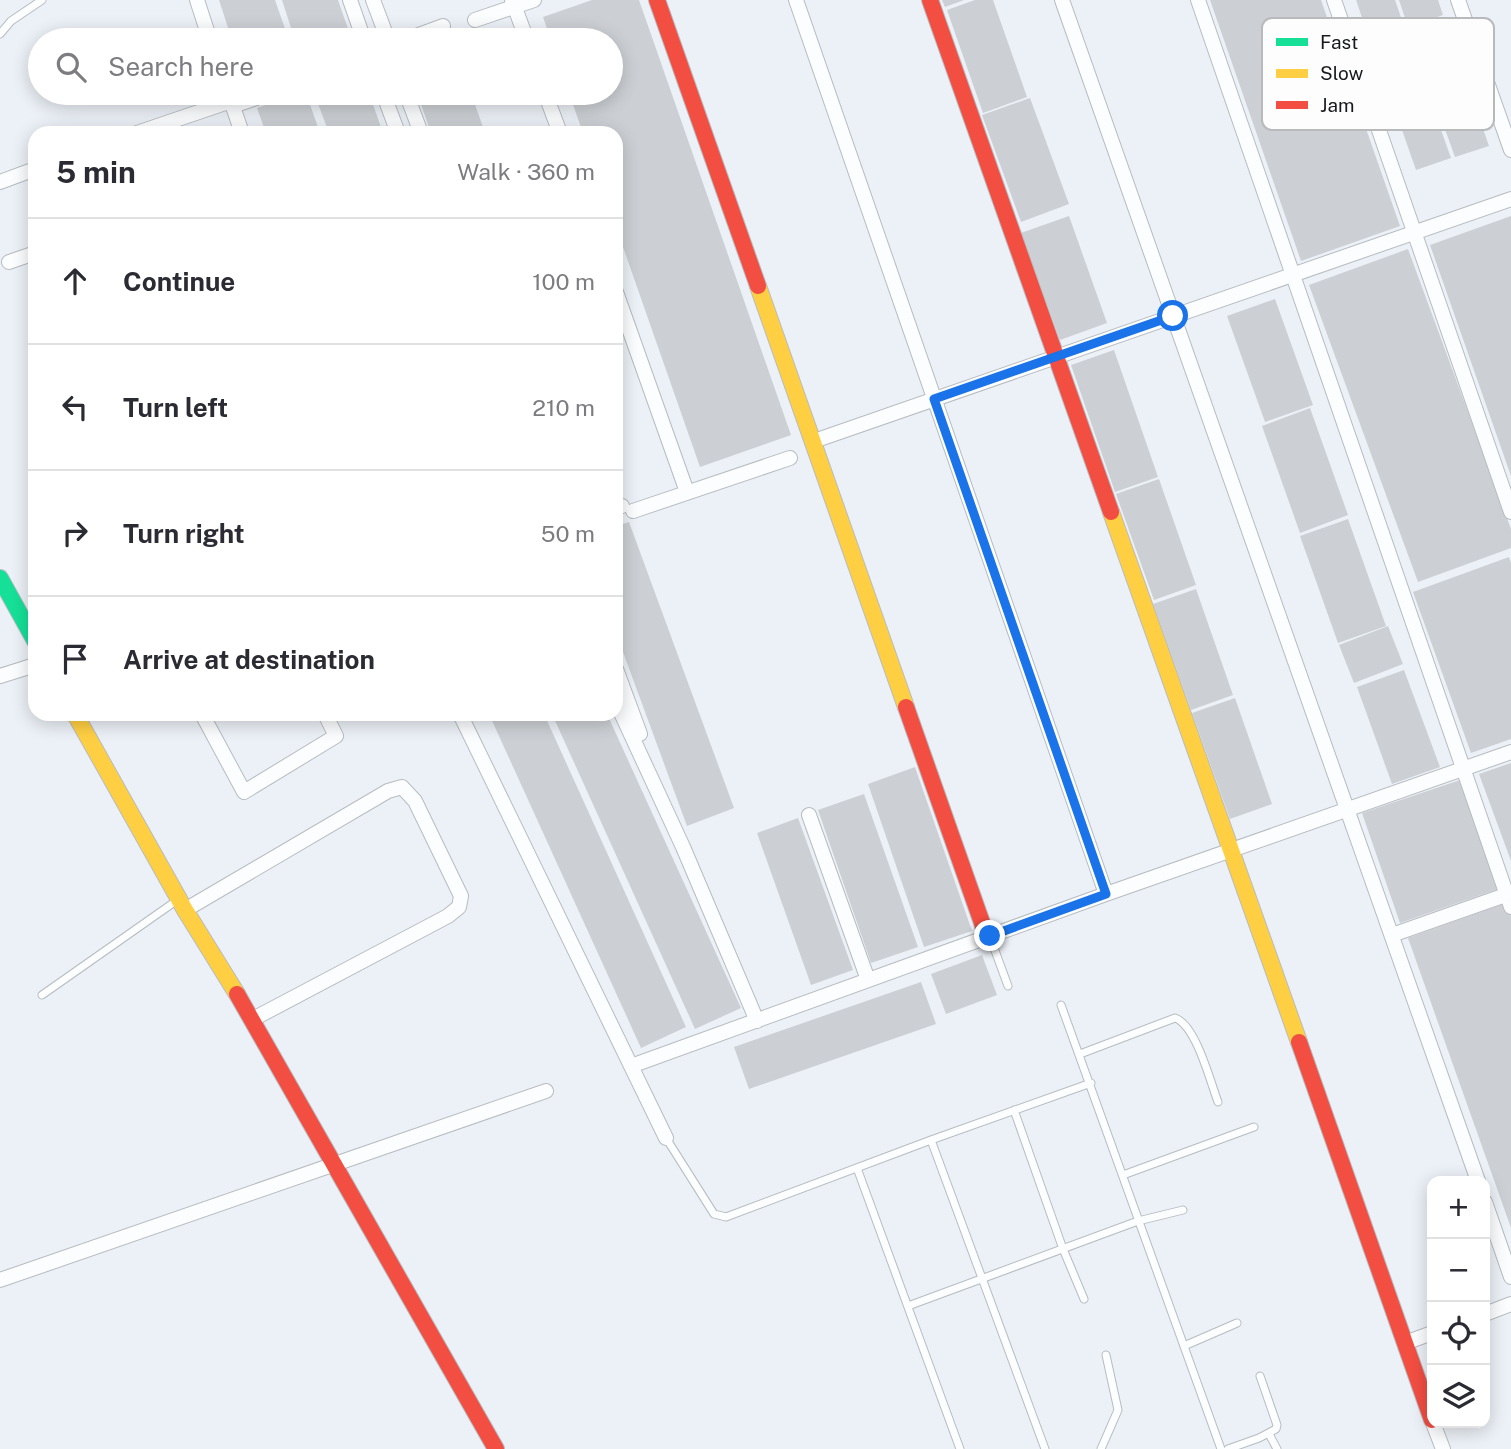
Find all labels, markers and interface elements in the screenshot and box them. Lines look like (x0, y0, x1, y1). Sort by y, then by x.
legend (1262, 18, 1494, 130)
search box (28, 28, 623, 105)
text: Fast (1320, 31, 1358, 53)
icon: search (52, 48, 90, 86)
text: Search here (108, 51, 254, 82)
text: Slow (1320, 62, 1364, 84)
text: Jam (1320, 94, 1354, 116)
text: 5 min (56, 154, 136, 190)
text: Walk · 360 m (457, 158, 595, 185)
icon: ahead (56, 262, 94, 300)
text: Continue (123, 266, 235, 297)
text: 100 m (532, 268, 595, 295)
route start (1157, 300, 1188, 331)
icon: left (56, 388, 94, 426)
text: Turn left (123, 392, 228, 423)
text: 210 m (532, 394, 595, 421)
icon: right (56, 514, 94, 552)
text: Turn right (123, 518, 245, 549)
text: 50 m (541, 520, 595, 547)
icon: arrive (56, 640, 94, 678)
text: Arrive at destination (123, 644, 375, 675)
route end (974, 920, 1005, 951)
map controls (1427, 1176, 1490, 1428)
button: + (1427, 1176, 1490, 1239)
button: − (1427, 1239, 1490, 1302)
button: locate (1427, 1302, 1490, 1365)
button: layers (1427, 1365, 1490, 1428)

